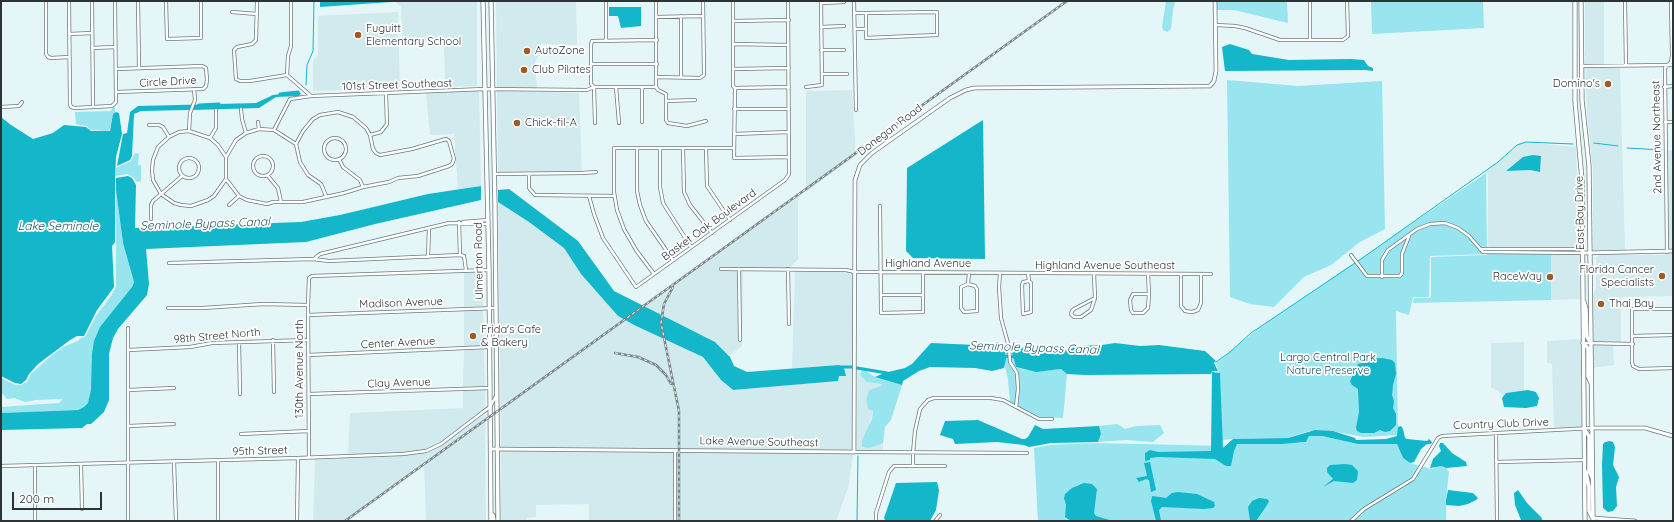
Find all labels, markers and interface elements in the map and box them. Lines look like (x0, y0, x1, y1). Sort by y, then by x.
place label: Fuguitt Elementary School (366, 22, 461, 48)
marker: Fuguitt Elementary School (353, 30, 363, 40)
place label: AutoZone (535, 44, 585, 58)
marker: AutoZone (522, 46, 532, 56)
place label: Club Pilates (532, 63, 591, 77)
marker: Club Pilates (519, 65, 529, 75)
street label: Circle Drive (139, 74, 197, 90)
street label: 101st Street Southeast (342, 76, 452, 94)
place label: Domino's (1553, 77, 1600, 91)
marker: Domino's (1603, 79, 1613, 89)
street label: 2nd Avenue Northeast (1649, 80, 1665, 194)
street label: Donegan Road (855, 101, 925, 159)
place label: Chick-fil-A (525, 116, 577, 130)
marker: Chick-fil-A (512, 118, 522, 128)
street label: East Bay Drive (1573, 176, 1587, 250)
street label: Basket Oak Boulevard (659, 186, 759, 264)
water label: Seminole Bypass Canal (140, 215, 270, 233)
water label: Lake Seminole (18, 219, 98, 233)
street label: Ulmerton Road (472, 222, 486, 300)
street label: Highland Avenue (885, 257, 971, 271)
street label: Highland Avenue Southeast (1035, 259, 1175, 273)
place label: Florida Cancer Specialists (1579, 263, 1654, 289)
place label: RaceWay (1493, 270, 1542, 284)
marker: Florida Cancer Specialists (1657, 271, 1667, 281)
marker: RaceWay (1545, 272, 1555, 282)
street label: Madison Avenue (359, 295, 443, 311)
place label: Thai Bay (1609, 297, 1654, 311)
marker: Thai Bay (1596, 299, 1606, 309)
street label: 130th Avenue North (293, 320, 307, 418)
place label: Frida's Cafe & Bakery (481, 323, 541, 349)
street label: 98th Street North (173, 326, 261, 346)
marker: Frida's Cafe & Bakery (468, 331, 478, 341)
street label: Center Avenue (360, 334, 436, 352)
water label: Seminole Bypass Canal (969, 339, 1099, 357)
park label: Largo Central Park Nature Preserve (1280, 351, 1376, 377)
street label: Clay Avenue (367, 375, 431, 391)
street label: Country Club Drive (1453, 416, 1549, 432)
street label: Lake Avenue Southeast (699, 434, 819, 450)
street label: 95th Street (232, 443, 288, 459)
scale bar (14, 484, 104, 510)
text: 200 m (19, 491, 54, 506)

